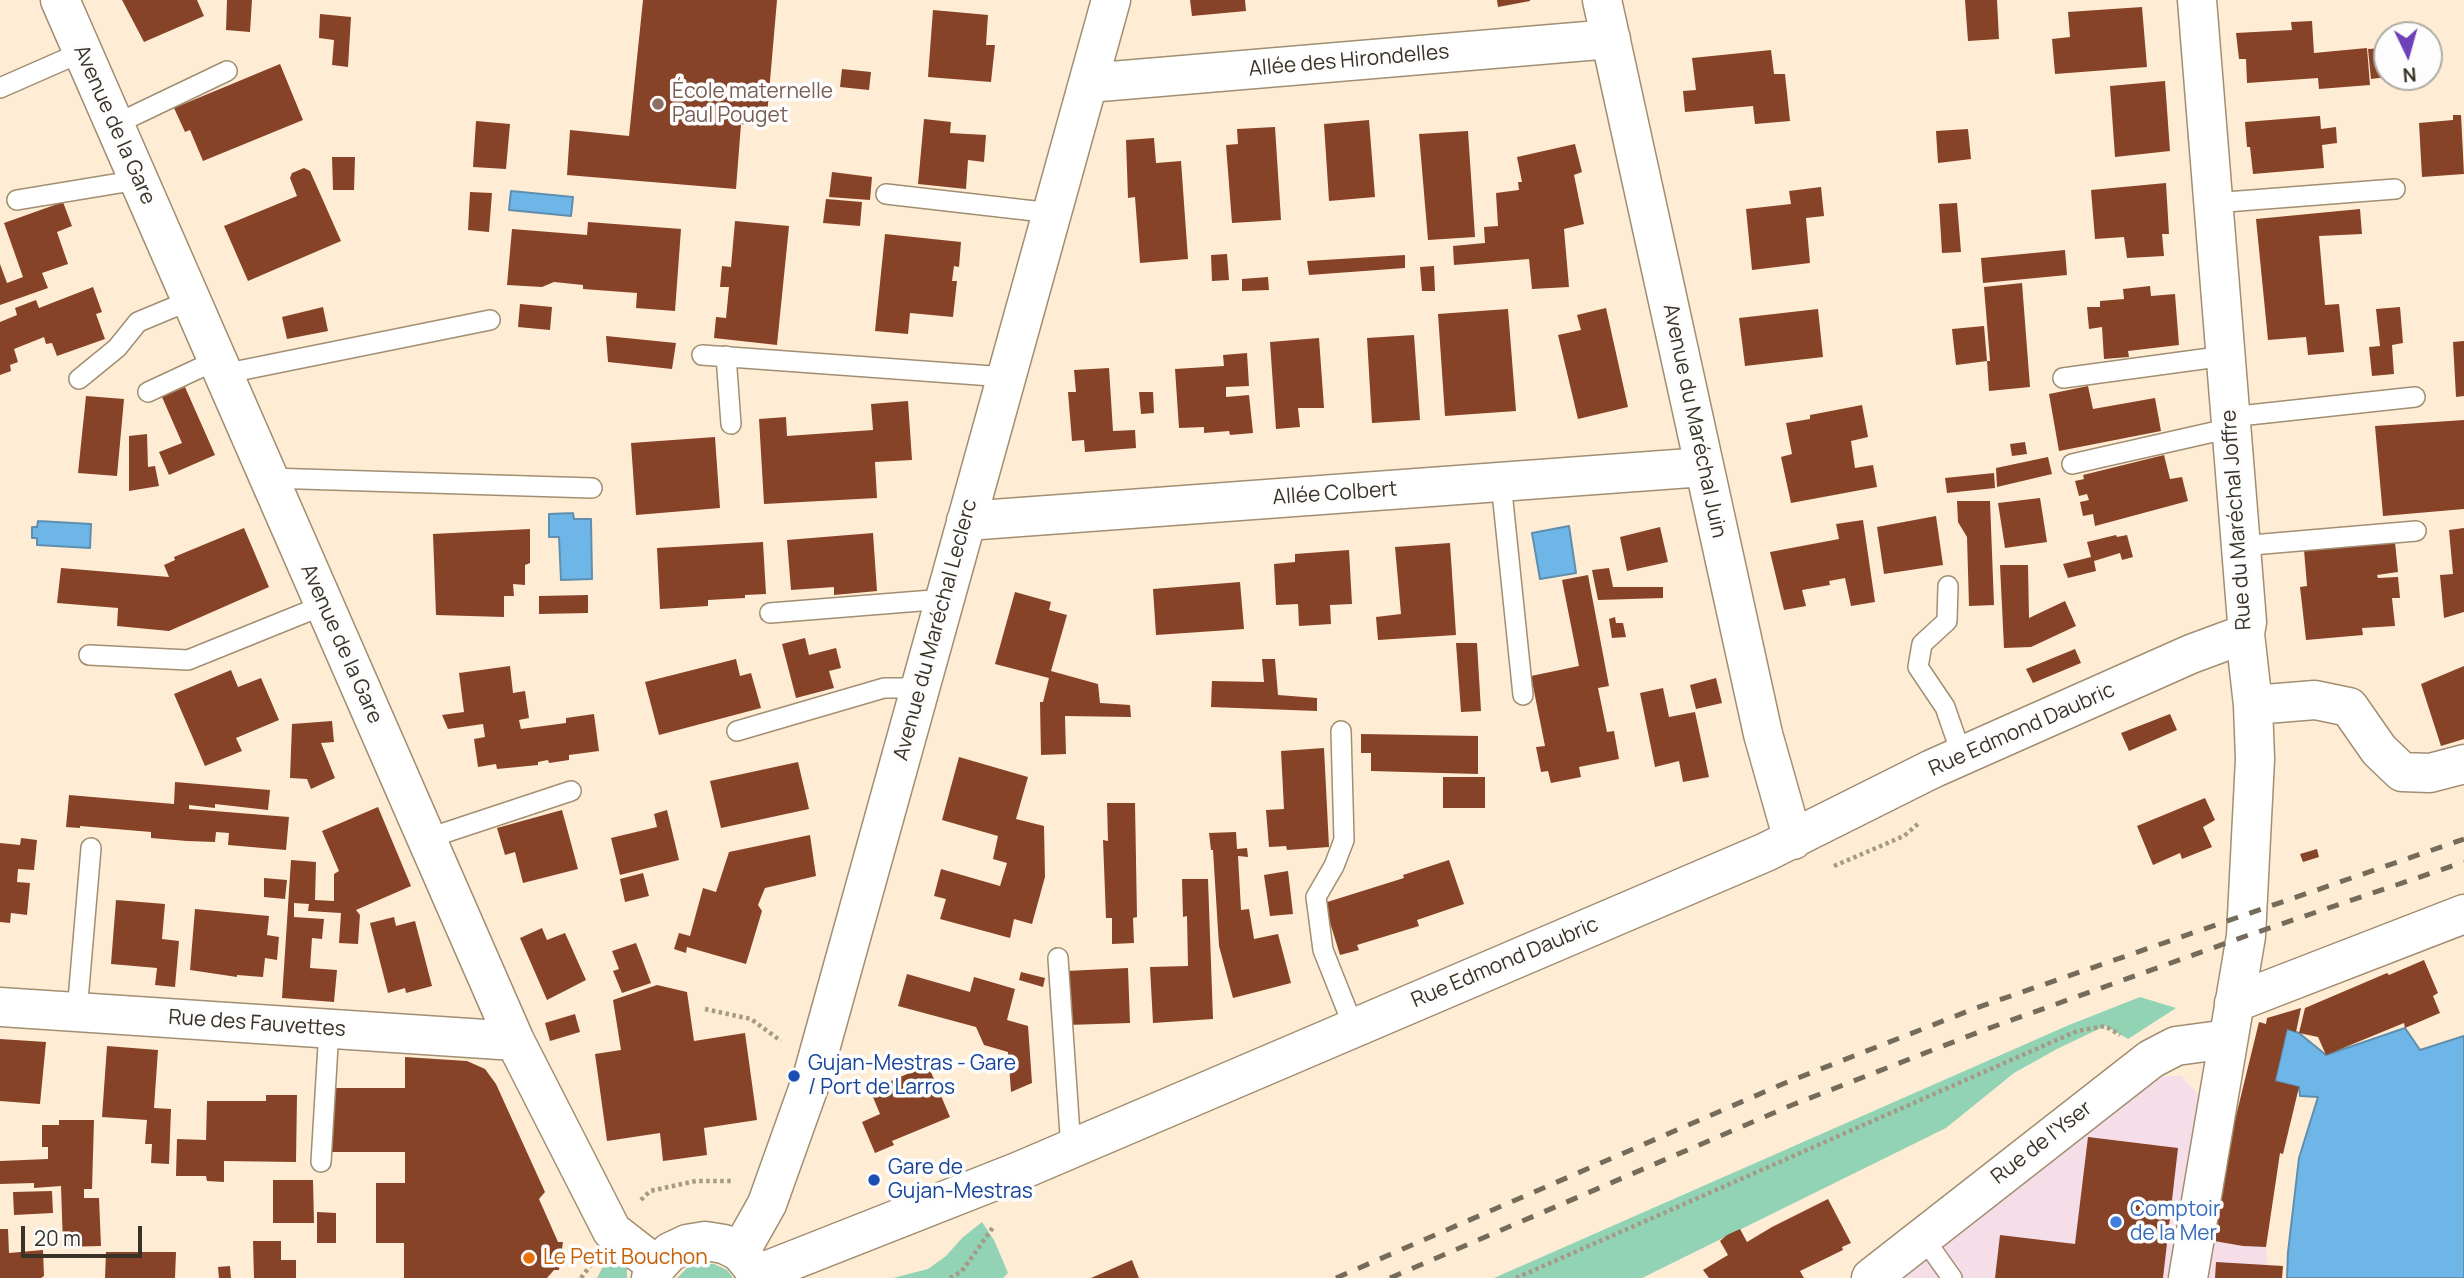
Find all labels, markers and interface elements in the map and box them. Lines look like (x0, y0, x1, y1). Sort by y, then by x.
north arrow (2373, 21, 2443, 91)
street label: Allée des Hirondelles (1248, 40, 1450, 82)
street label: Avenue de la Gare (68, 41, 160, 209)
text: N (2402, 61, 2418, 88)
place label: École maternelle Paul Pouget (672, 79, 833, 129)
marker: École maternelle Paul Pouget (650, 96, 666, 112)
street label: Avenue du Maréchal Juin (1657, 302, 1731, 540)
street label: Rue du Maréchal Joffre (2217, 409, 2257, 631)
street label: Allée Colbert (1272, 477, 1398, 511)
street label: Avenue du Maréchal Leclerc (889, 496, 983, 764)
street label: Avenue de la Gare (295, 560, 387, 728)
street label: Rue Edmond Daubric (1925, 678, 2119, 782)
street label: Rue Edmond Daubric (1408, 912, 1602, 1014)
street label: Rue des Fauvettes (167, 1005, 347, 1043)
place label: Gujan-Mestras - Gare / Port de Larros (808, 1051, 1016, 1101)
marker: Gujan-Mestras - Gare / Port de Larros (786, 1068, 802, 1084)
street label: Rue de l'Yser (1987, 1096, 2097, 1190)
place label: Gare de Gujan-Mestras (888, 1155, 1033, 1205)
marker: Gare de Gujan-Mestras (866, 1172, 882, 1188)
place label: Comptoir de la Mer (2130, 1197, 2221, 1247)
scale bar (24, 1212, 145, 1256)
marker: Comptoir de la Mer (2108, 1214, 2124, 1230)
text: 20 m (34, 1224, 81, 1252)
place label: Le Petit Bouchon (543, 1245, 708, 1271)
marker: Le Petit Bouchon (521, 1250, 537, 1266)

